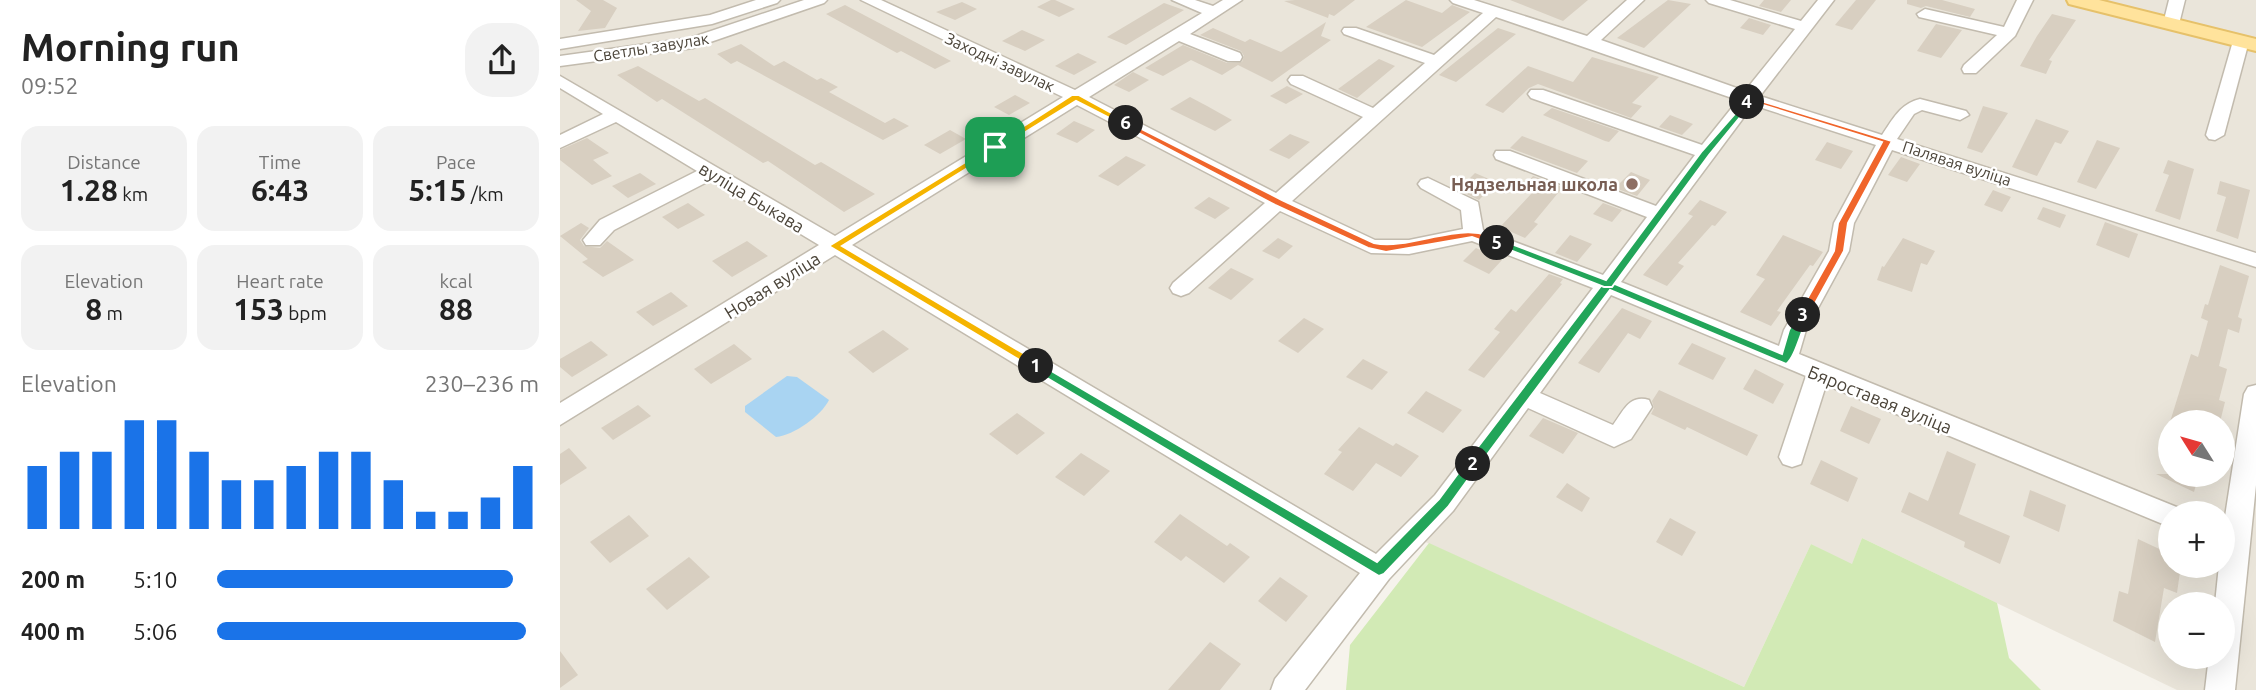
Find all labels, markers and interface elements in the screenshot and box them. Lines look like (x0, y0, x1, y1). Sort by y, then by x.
button: share (465, 23, 539, 97)
text: Morning run (21, 26, 240, 68)
street label: Светлы завулак (592, 29, 710, 65)
street label: Заходні завулак (942, 29, 1058, 95)
text: 09:52 (21, 73, 79, 98)
pin: 4 (1730, 84, 1764, 119)
text: 4 (1741, 90, 1752, 112)
pin: 6 (1108, 106, 1144, 140)
text: 6 (1120, 111, 1131, 133)
pin (965, 117, 1025, 177)
icon: arrive (976, 128, 1014, 166)
street label: Палявая вуліца (1900, 137, 2014, 189)
text: Distance (67, 151, 141, 173)
text: Time (259, 151, 301, 173)
text: Pace (436, 151, 476, 173)
street label: вуліца Быкава (696, 158, 808, 236)
text: 1.28 (60, 173, 118, 207)
text: 6:43 (251, 173, 309, 207)
text: 5:15 (408, 173, 466, 207)
place label: Нядзельная школа (1451, 174, 1618, 194)
marker: Нядзельная школа (1624, 176, 1640, 192)
text: km (118, 183, 148, 205)
text: /km (466, 183, 504, 205)
pin: 5 (1480, 226, 1514, 260)
text: 5 (1491, 231, 1502, 253)
street label: Новая вуліца (720, 248, 824, 322)
text: Elevation (64, 270, 144, 292)
text: Heart rate (236, 270, 324, 292)
text: kcal (440, 270, 472, 292)
text: 8 (85, 292, 102, 326)
text: 153 (233, 292, 284, 326)
text: 88 (439, 292, 473, 326)
pin: 3 (1786, 298, 1820, 332)
text: m (102, 302, 123, 324)
text: bpm (284, 302, 327, 324)
text: 3 (1797, 303, 1808, 325)
pin: 1 (1018, 348, 1054, 384)
text: 1 (1030, 354, 1041, 376)
street label: Бяроставая вуліца (1805, 361, 1955, 437)
text: Elevation (21, 371, 117, 396)
text: 230–236 m (425, 371, 539, 396)
north arrow (2158, 410, 2235, 486)
map controls (2158, 410, 2235, 669)
pin: 2 (1455, 447, 1490, 482)
text: 2 (1467, 452, 1478, 474)
button: + (2158, 501, 2235, 578)
text: 200 m (21, 567, 85, 592)
text: 5:10 (133, 567, 178, 592)
button: − (2158, 592, 2235, 669)
text: 400 m (21, 619, 85, 644)
text: 5:06 (133, 619, 178, 644)

